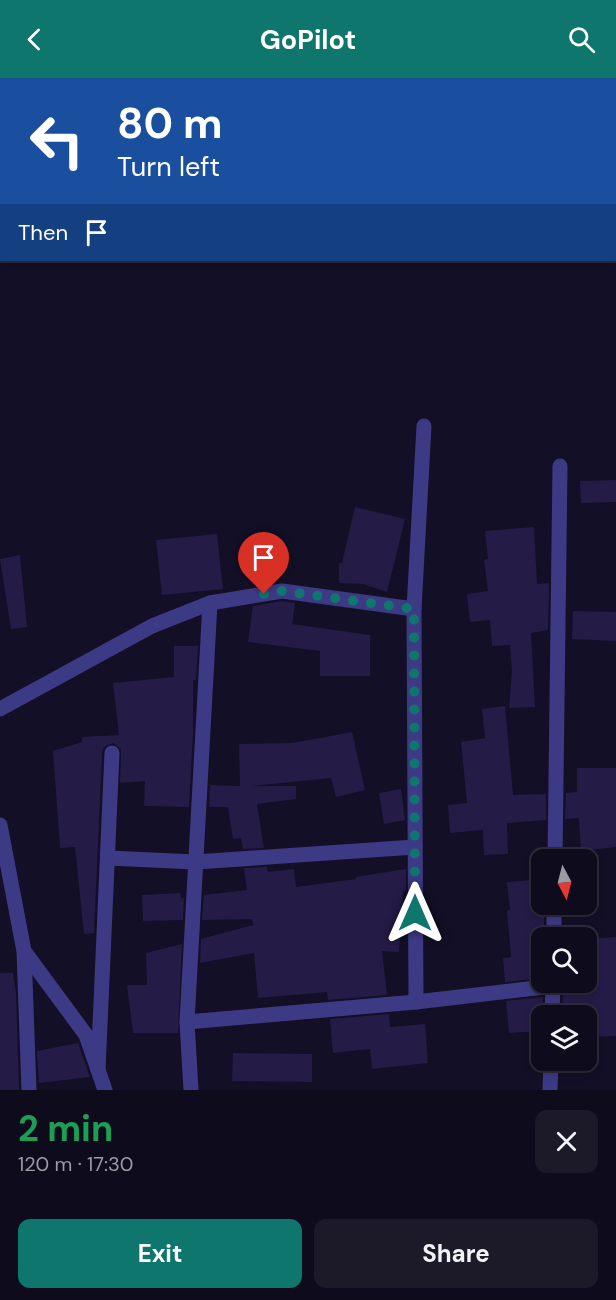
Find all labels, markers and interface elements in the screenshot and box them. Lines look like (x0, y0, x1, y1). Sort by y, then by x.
text: GoPilot (260, 22, 356, 57)
icon: back (18, 23, 51, 56)
icon: search (565, 23, 598, 56)
text: 80 m (117, 96, 223, 151)
icon: left (18, 102, 96, 180)
text: Turn left (117, 149, 220, 184)
icon: arrive (80, 216, 113, 249)
text: Then (18, 218, 68, 247)
pin (238, 532, 289, 594)
icon: arrive (247, 541, 280, 574)
north arrow (531, 849, 597, 915)
map controls (531, 849, 597, 1071)
position arrow (383, 881, 447, 945)
button: search (531, 927, 597, 993)
button: layers (531, 1005, 597, 1071)
text: 2 min (18, 1105, 113, 1152)
button: close (535, 1110, 598, 1173)
text: 120 m · 17:30 (18, 1151, 133, 1177)
button: Exit (18, 1219, 302, 1288)
button: Share (314, 1219, 598, 1288)

